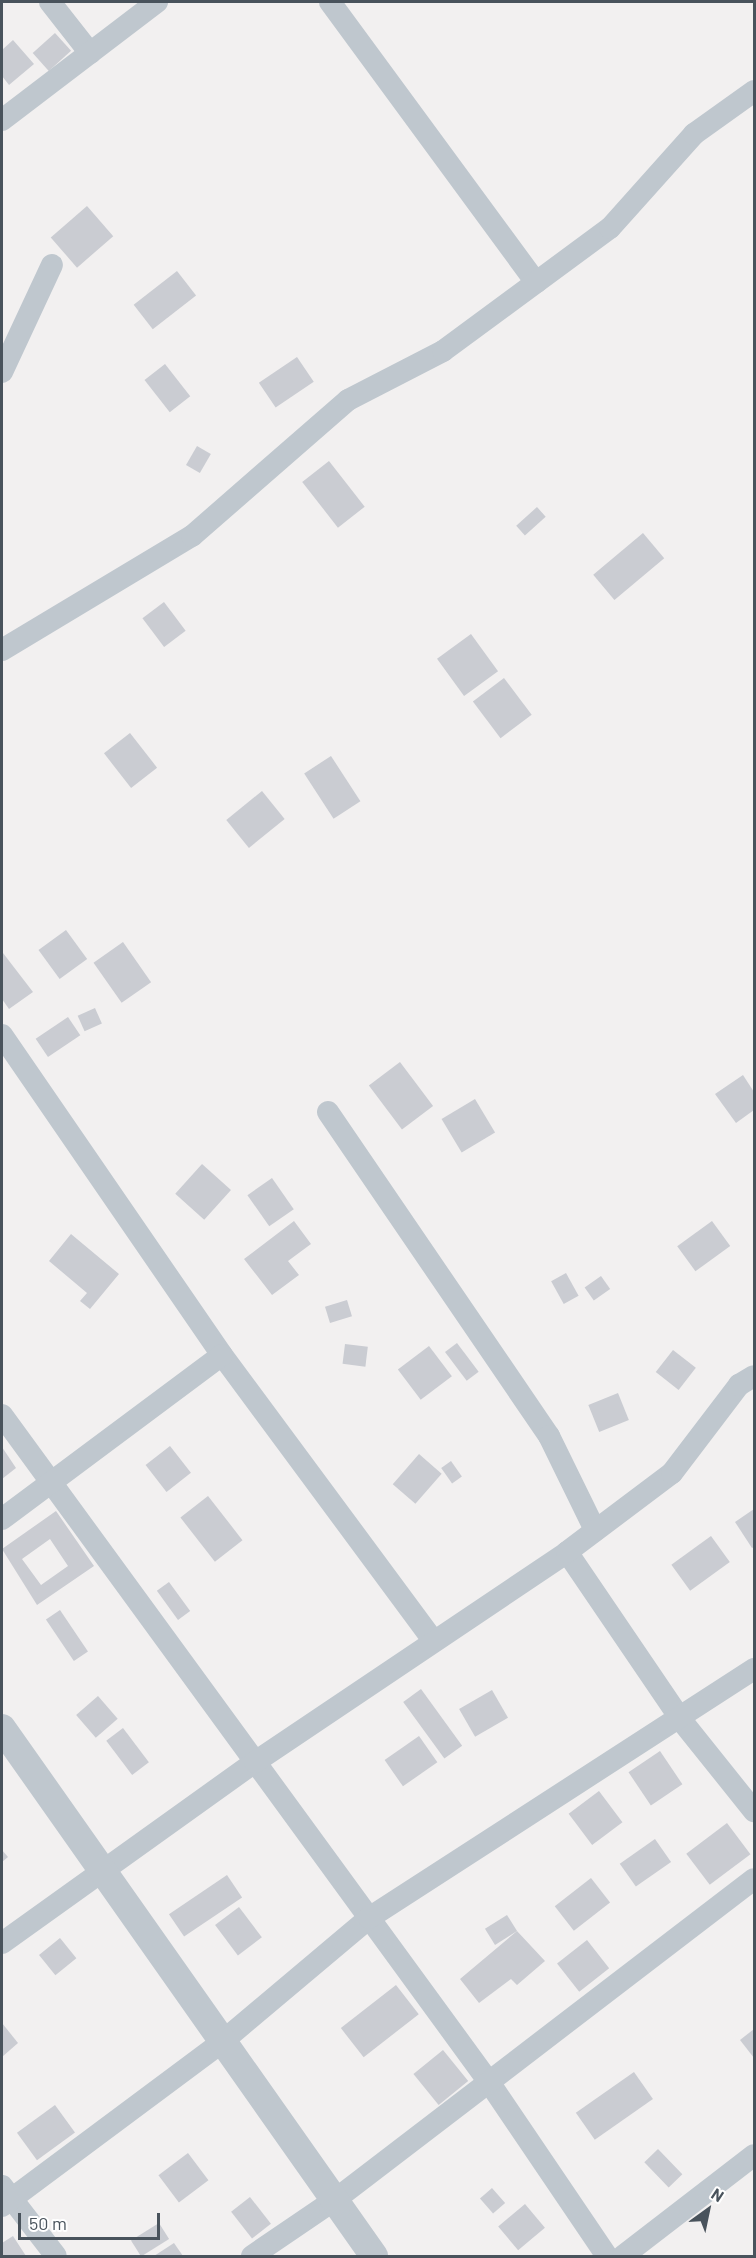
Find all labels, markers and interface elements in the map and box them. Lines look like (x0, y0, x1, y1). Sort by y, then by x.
north arrow (678, 2180, 738, 2240)
text: N (708, 2184, 728, 2205)
scale bar (21, 2201, 164, 2239)
text: 50 m (29, 2212, 67, 2234)

